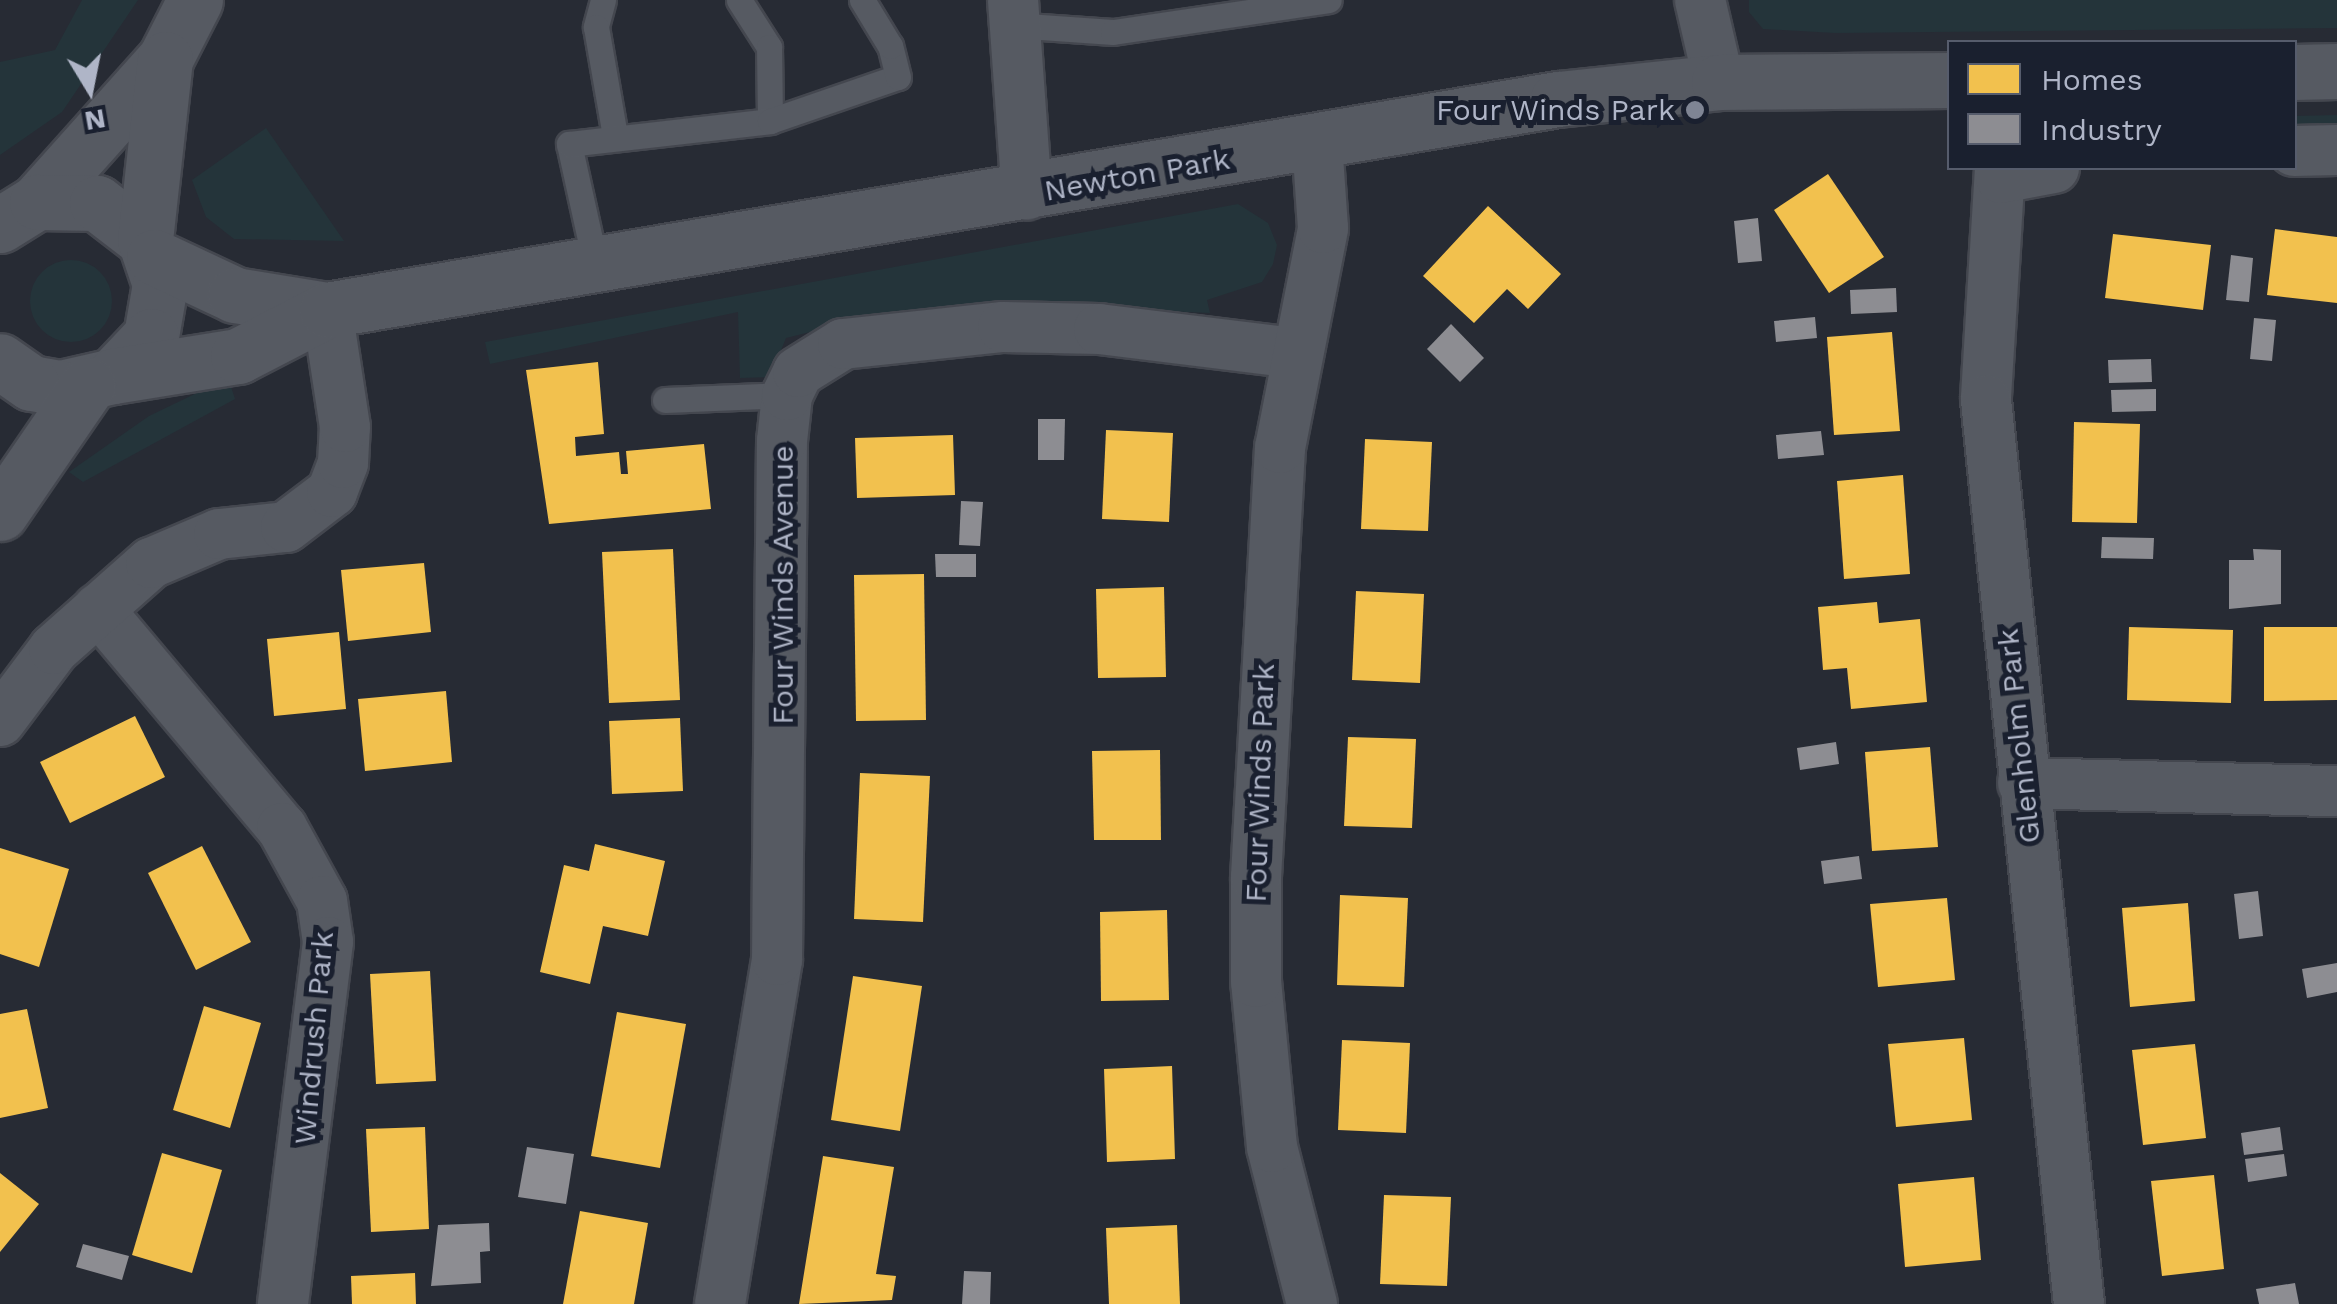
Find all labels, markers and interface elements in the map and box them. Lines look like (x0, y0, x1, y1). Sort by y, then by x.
north arrow (40, 40, 140, 140)
legend (1947, 40, 2297, 170)
text: Homes (2041, 62, 2143, 97)
place label: Four Winds Park (1435, 92, 1675, 128)
marker: Four Winds Park (1684, 99, 1706, 121)
text: N (82, 102, 108, 138)
text: Industry (2041, 112, 2162, 147)
street label: Newton Park (1041, 141, 1233, 209)
street label: Four Winds Avenue (765, 444, 801, 726)
street label: Glenholm Park (1990, 627, 2048, 845)
street label: Four Winds Park (1238, 662, 1282, 904)
street label: Windrush Park (287, 930, 341, 1146)

